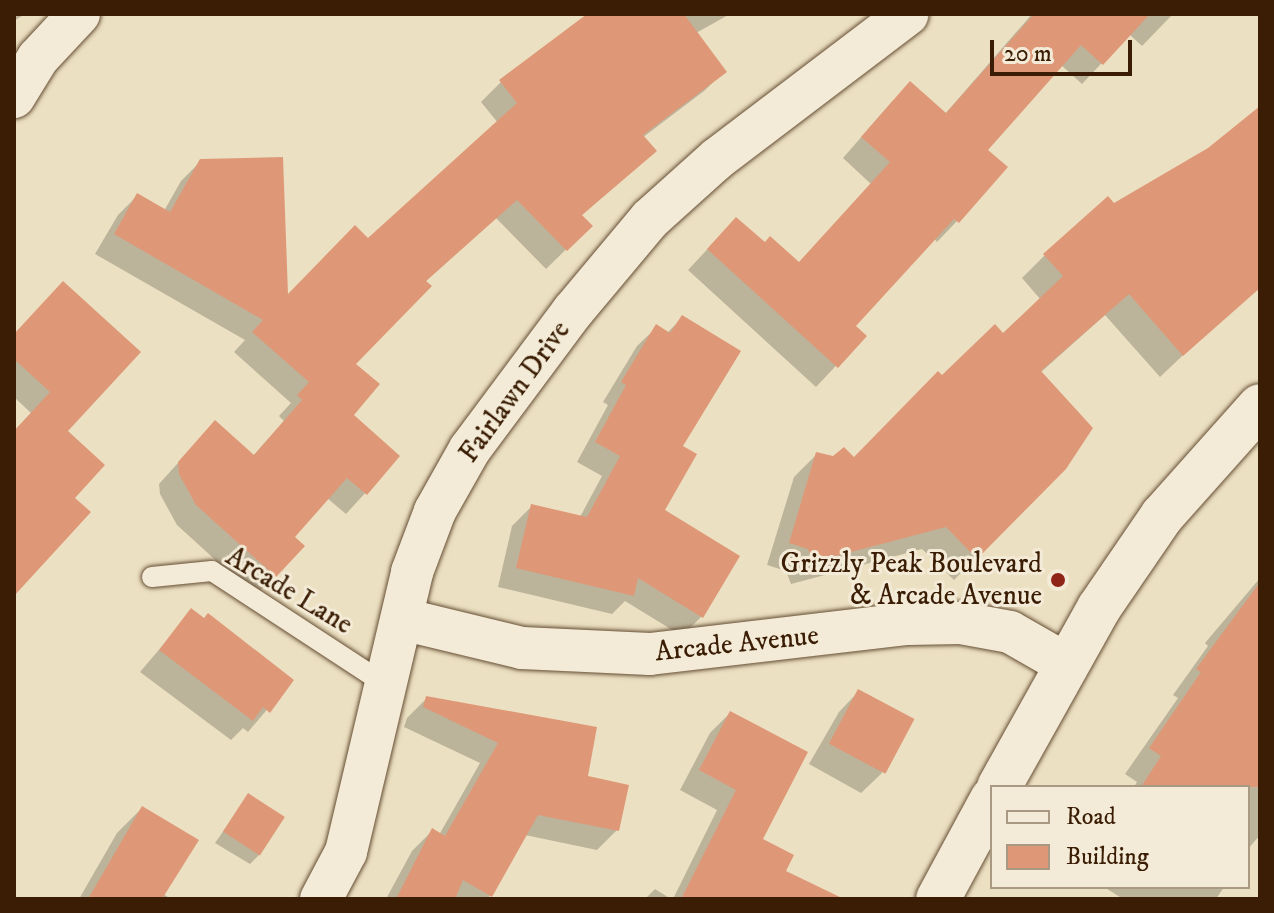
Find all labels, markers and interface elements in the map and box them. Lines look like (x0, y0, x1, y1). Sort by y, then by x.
scale bar (994, 24, 1136, 74)
text: 20 m (1004, 39, 1052, 69)
street label: Fairlawn Drive (452, 315, 578, 469)
street label: Arcade Lane (220, 540, 358, 642)
place label: Grizzly Peak Boulevard & Arcade Avenue (781, 547, 1042, 613)
marker: Grizzly Peak Boulevard & Arcade Avenue (1049, 571, 1067, 589)
street label: Arcade Avenue (653, 619, 821, 669)
legend (990, 785, 1250, 889)
text: Road (1066, 802, 1116, 832)
text: Building (1066, 842, 1149, 872)

